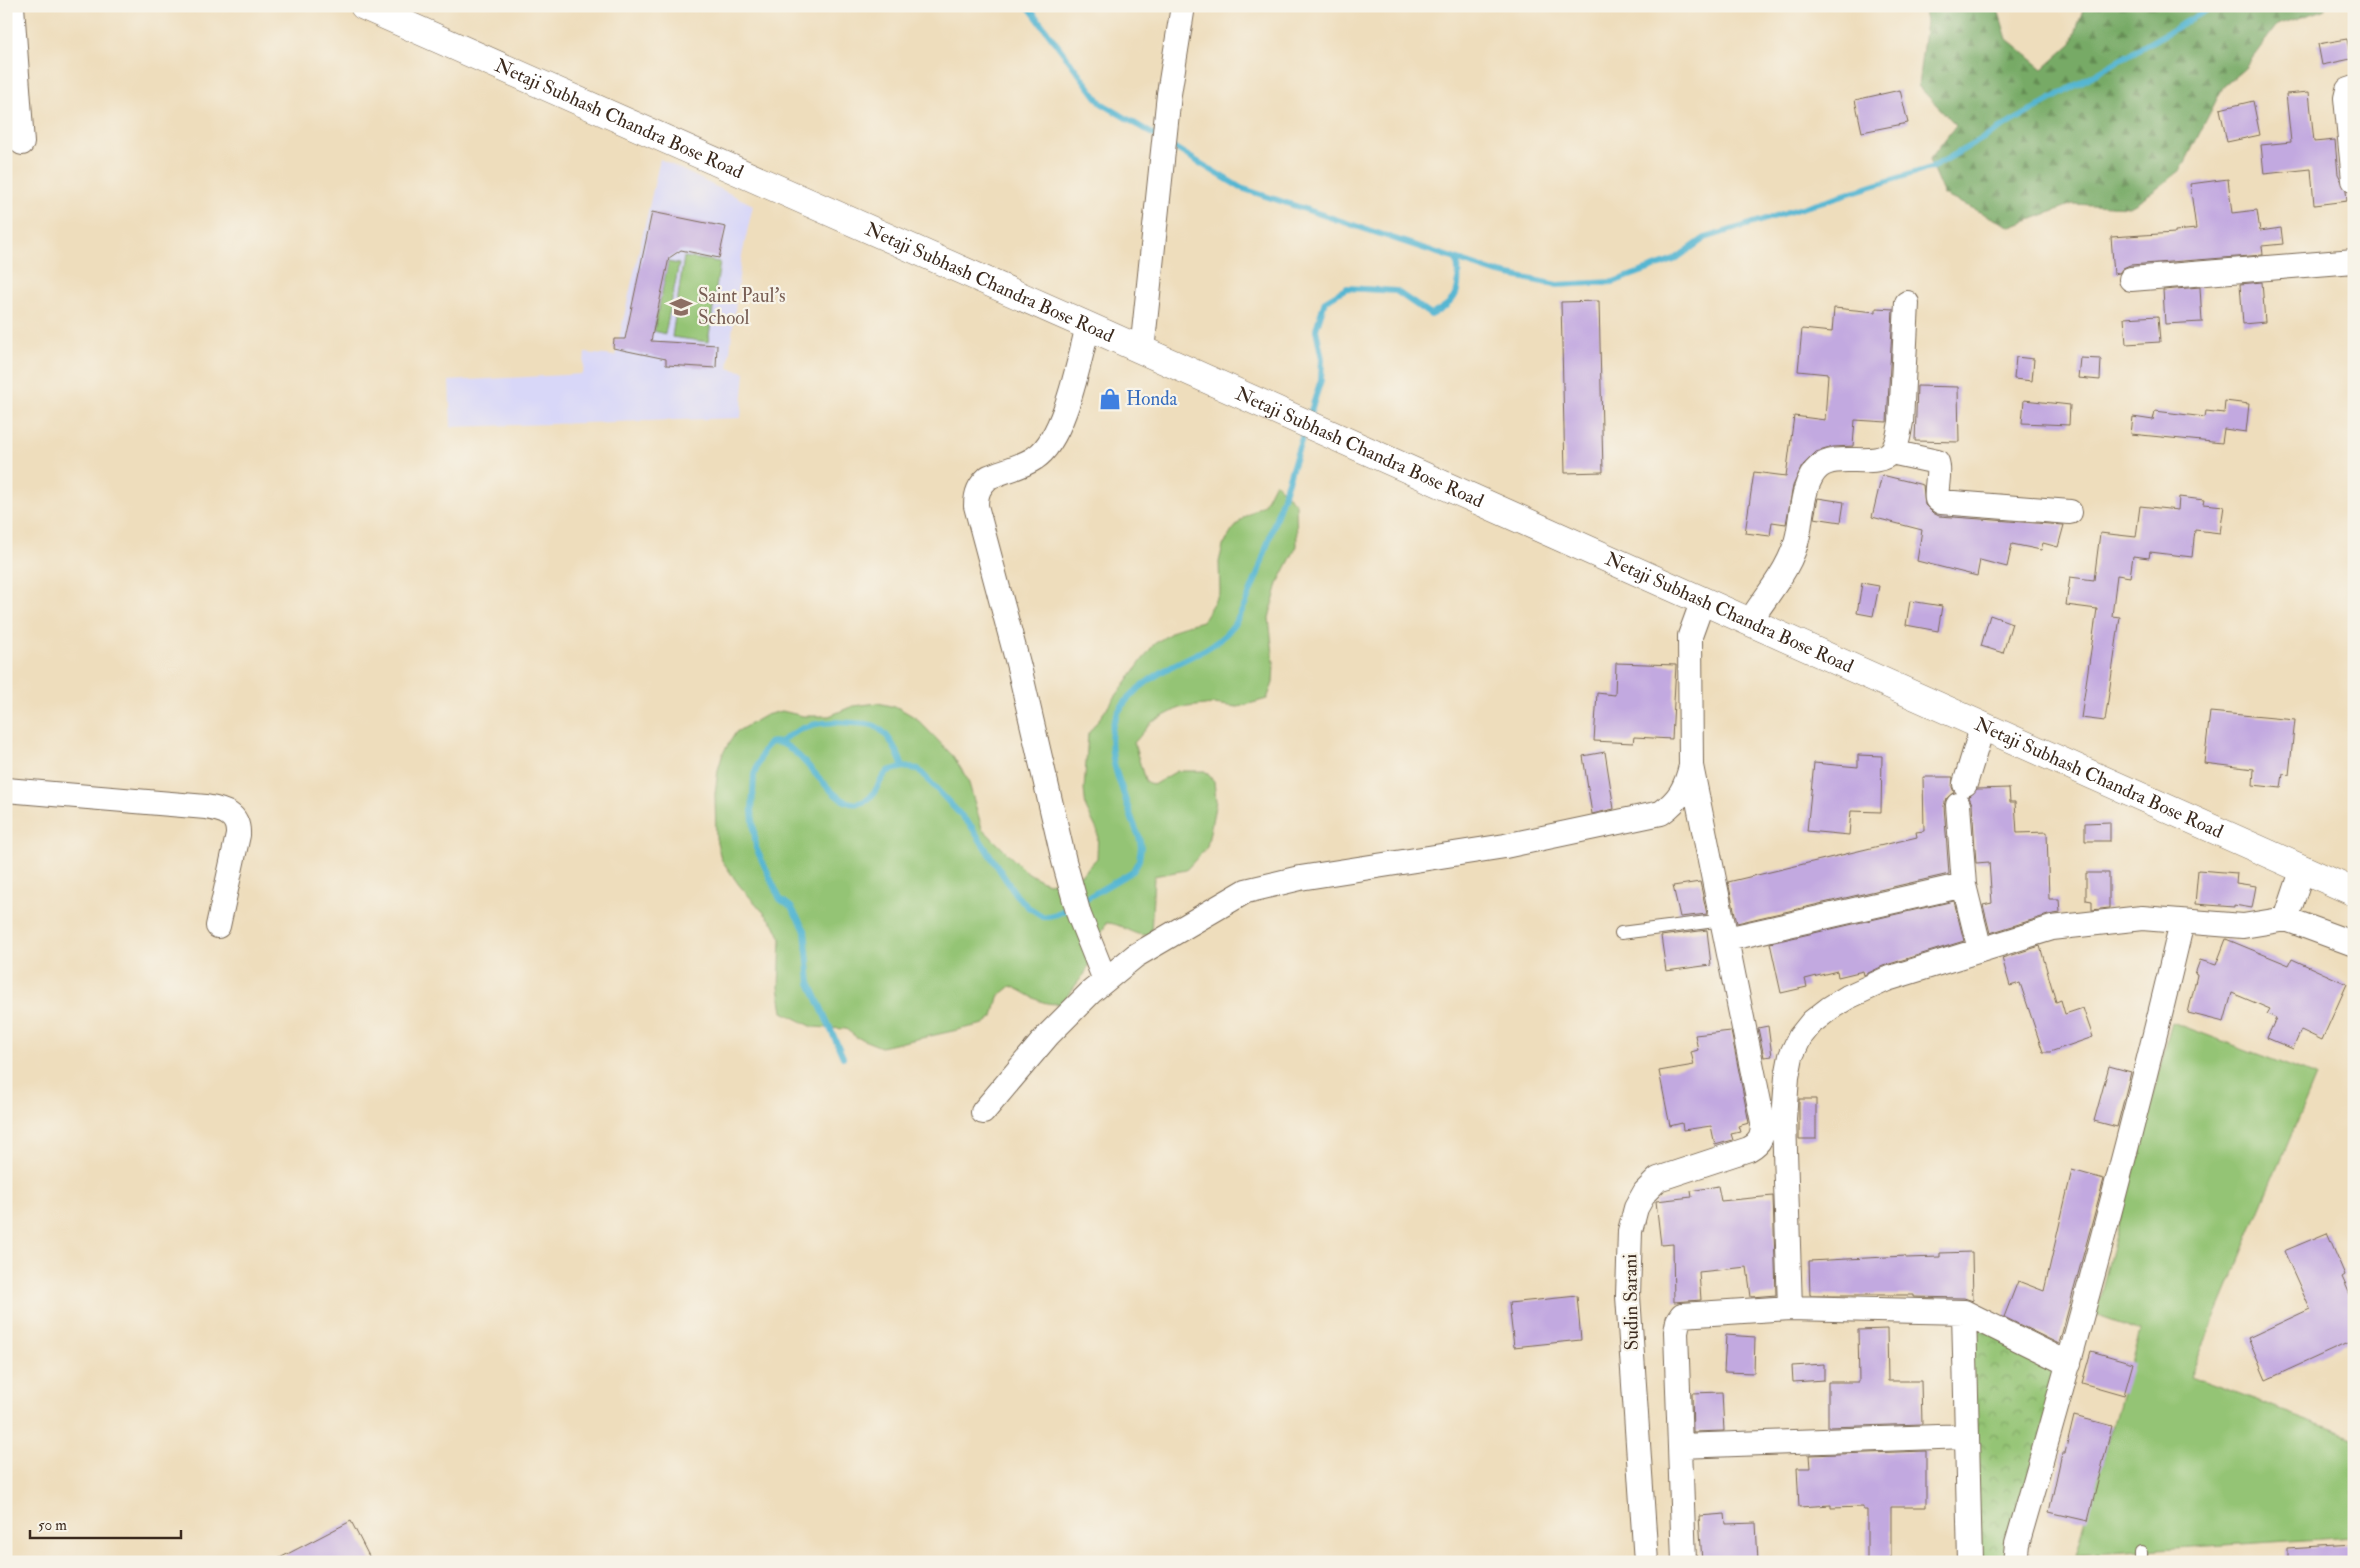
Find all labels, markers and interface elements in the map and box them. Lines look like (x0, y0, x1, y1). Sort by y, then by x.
street label: Netaji Subhash Chandra Bose Road (491, 53, 748, 184)
street label: Netaji Subhash Chandra Bose Road (862, 217, 1118, 348)
place label: Saint Paul's School (698, 284, 786, 330)
school or university icon: Saint Paul's School (668, 294, 694, 320)
street label: Netaji Subhash Chandra Bose Road (1232, 381, 1488, 514)
shop icon: Honda (1097, 386, 1123, 412)
place label: Honda (1126, 387, 1178, 411)
street label: Netaji Subhash Chandra Bose Road (1601, 547, 1858, 679)
street label: Netaji Subhash Chandra Bose Road (1971, 712, 2227, 844)
street label: Sudin Sarani (1618, 1253, 1644, 1351)
scale bar (30, 1508, 181, 1540)
text: 50 m (38, 1516, 67, 1535)

